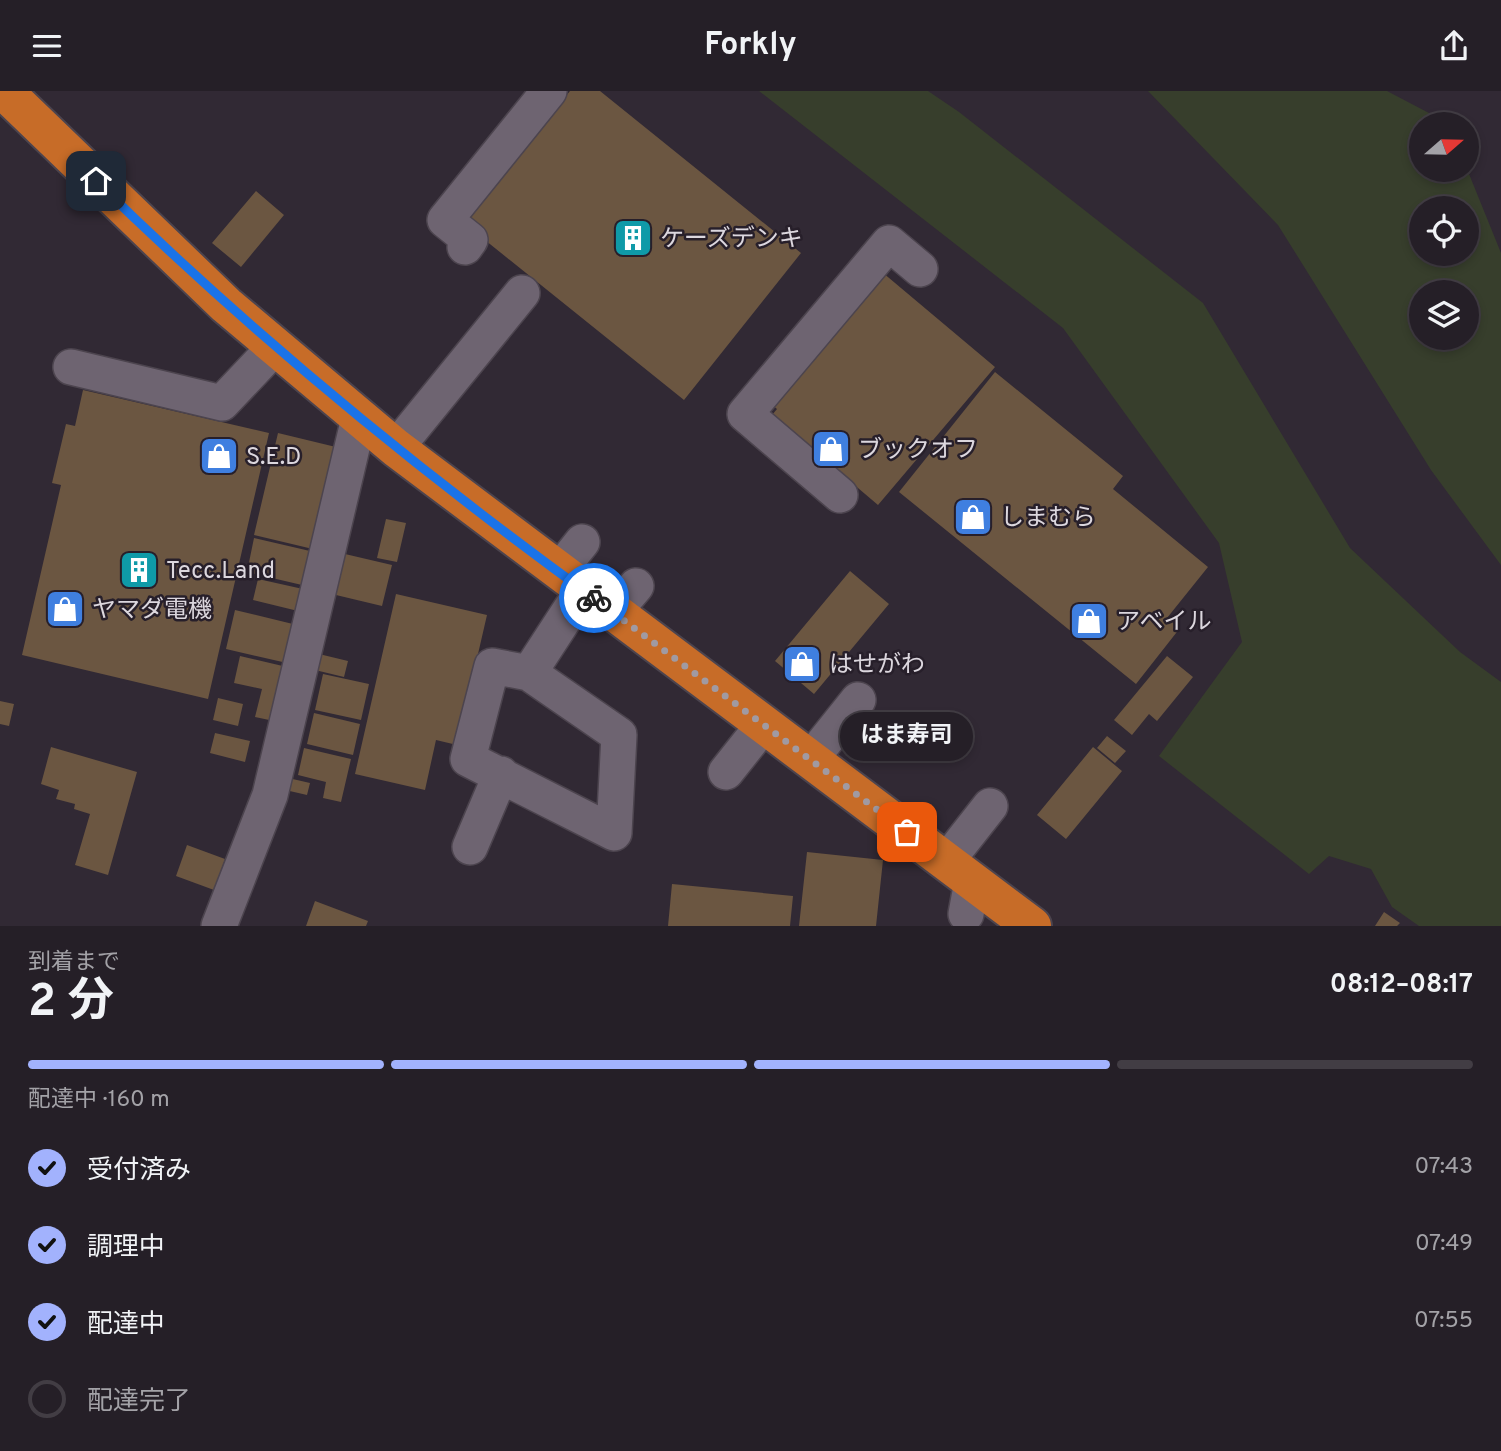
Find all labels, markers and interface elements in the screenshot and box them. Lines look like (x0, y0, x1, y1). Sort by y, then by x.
text: Forkly (704, 26, 797, 66)
icon: menu (28, 27, 66, 65)
icon: share (1435, 27, 1473, 65)
north arrow (1409, 112, 1479, 182)
map controls (1409, 112, 1479, 350)
pin (66, 151, 126, 211)
icon: home (77, 162, 115, 200)
button: locate (1409, 196, 1479, 266)
building icon: ケーズデンキ (612, 217, 654, 259)
place label: ケーズデンキ (660, 225, 803, 255)
button: layers (1409, 280, 1479, 350)
shop icon: ブックオフ (810, 428, 852, 470)
shop icon: S.E.D (198, 435, 240, 477)
place label: ブックオフ (858, 436, 978, 466)
place label: S.E.D (246, 443, 301, 473)
shop icon: しまむら (952, 496, 994, 538)
place label: しまむら (1000, 504, 1096, 534)
building icon: Tecc.Land (118, 549, 160, 591)
place label: Tecc.Land (166, 557, 275, 587)
courier (559, 563, 629, 633)
icon: bike (575, 579, 613, 617)
shop icon: ヤマダ電機 (44, 588, 86, 630)
place label: ヤマダ電機 (92, 596, 212, 626)
shop icon: アベイル (1068, 600, 1110, 642)
place label: アベイル (1116, 608, 1212, 638)
shop icon: はせがわ (781, 643, 823, 685)
place label: はせがわ (829, 651, 925, 681)
callout: はま寿司 (841, 713, 974, 762)
text: はま寿司 (861, 722, 953, 751)
pin (877, 802, 937, 862)
icon: bag (888, 813, 926, 851)
text: 到着まで (28, 949, 120, 978)
text: 08:12–08:17 (1330, 969, 1473, 1002)
text: 2 分 (28, 974, 114, 1033)
text: 配達中 · 160 m (28, 1086, 170, 1115)
icon: check (28, 1149, 66, 1187)
text: 07:43 (1415, 1153, 1473, 1182)
text: 受付済み (87, 1155, 191, 1188)
icon: check (28, 1226, 66, 1264)
text: 07:49 (1415, 1230, 1473, 1259)
text: 調理中 (87, 1232, 165, 1265)
icon: check (28, 1303, 66, 1341)
text: 07:55 (1414, 1307, 1473, 1336)
text: 配達中 (87, 1309, 165, 1342)
text: 配達完了 (87, 1386, 191, 1419)

